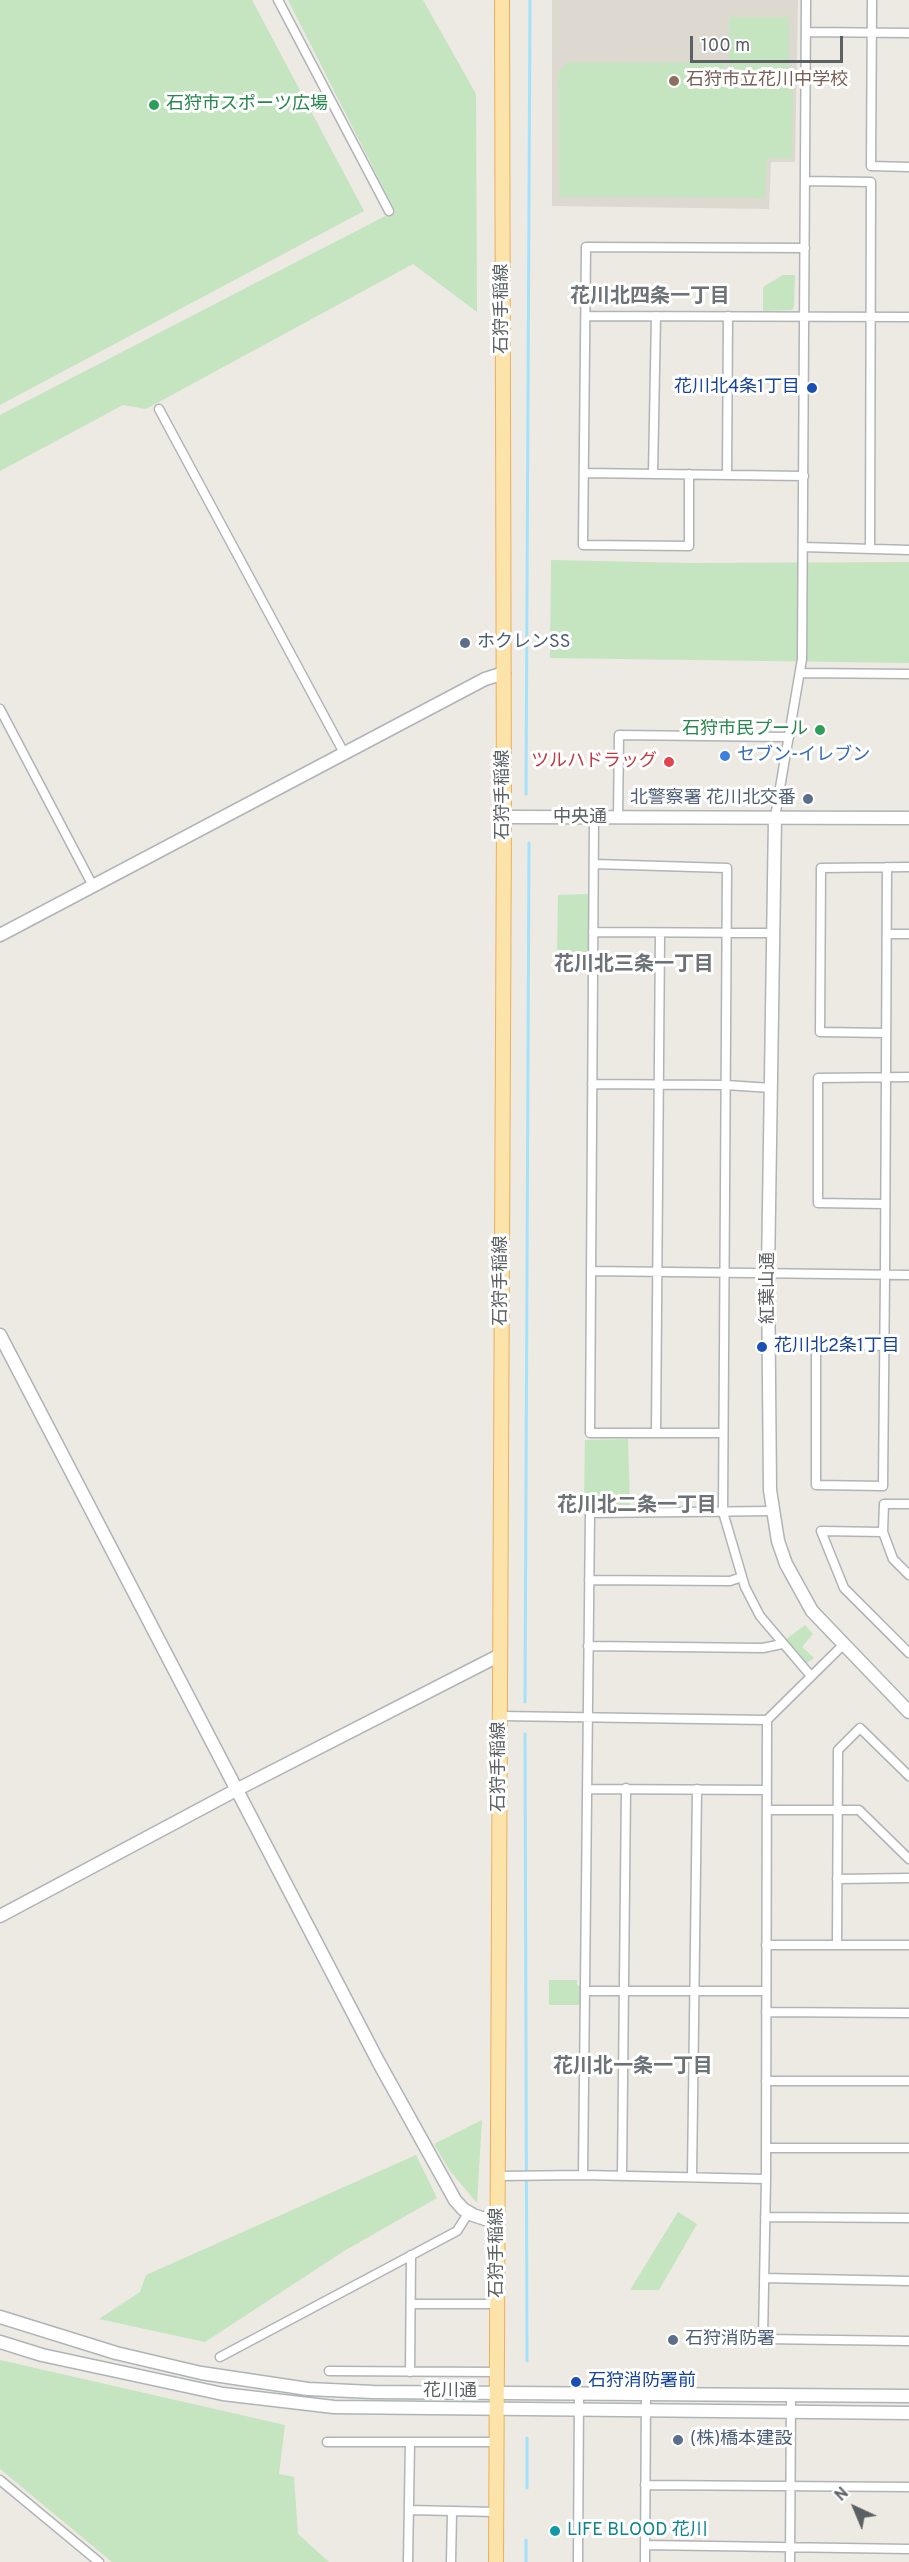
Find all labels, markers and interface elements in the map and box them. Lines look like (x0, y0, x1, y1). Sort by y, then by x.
scale bar (693, 24, 846, 62)
text: 100 m (701, 35, 750, 58)
place label: 石狩市立花川中学校 (686, 70, 848, 92)
marker: 石狩市立花川中学校 (667, 74, 681, 88)
place label: 石狩市スポーツ広場 (166, 94, 328, 116)
marker: 石狩市スポーツ広場 (147, 98, 161, 112)
street label: 石狩手稲線 (492, 264, 514, 354)
district label: 花川北四条一丁目 (570, 286, 730, 310)
place label: 花川北4条1丁目 (674, 377, 800, 399)
marker: 花川北4条1丁目 (805, 381, 819, 395)
place label: ホクレンSS (477, 632, 571, 654)
marker: ホクレンSS (458, 636, 472, 650)
place label: 石狩市民プール (682, 719, 808, 741)
marker: 石狩市民プール (813, 723, 827, 737)
place label: セブン-イレブン (737, 745, 870, 767)
marker: セブン-イレブン (718, 749, 732, 763)
street label: 石狩手稲線 (493, 750, 515, 840)
place label: ツルハドラッグ (531, 751, 657, 773)
marker: ツルハドラッグ (662, 755, 676, 769)
place label: 北警察署 花川北交番 (630, 788, 796, 810)
marker: 北警察署 花川北交番 (801, 792, 815, 806)
street label: 中央通 (553, 807, 607, 829)
district label: 花川北三条一丁目 (554, 954, 714, 978)
street label: 石狩手稲線 (491, 1236, 513, 1326)
street label: 紅葉山通 (758, 1252, 780, 1324)
place label: 花川北2条1丁目 (774, 1336, 900, 1358)
marker: 花川北2条1丁目 (755, 1340, 769, 1354)
district label: 花川北二条一丁目 (557, 1495, 717, 1519)
street label: 石狩手稲線 (489, 1722, 511, 1812)
district label: 花川北一条一丁目 (553, 2056, 713, 2080)
street label: 石狩手稲線 (487, 2208, 509, 2298)
place label: 石狩消防署 (685, 2329, 775, 2351)
marker: 石狩消防署 (666, 2333, 680, 2347)
place label: 石狩消防署前 (588, 2371, 696, 2393)
marker: 石狩消防署前 (569, 2375, 583, 2389)
street label: 花川通 (423, 2381, 477, 2403)
place label: (株)橋本建設 (690, 2429, 792, 2451)
marker: (株)橋本建設 (671, 2433, 685, 2447)
north arrow (825, 2478, 885, 2538)
text: N (831, 2484, 854, 2506)
place label: LIFE BLOOD 花川 (567, 2520, 708, 2542)
marker: LIFE BLOOD 花川 (548, 2524, 562, 2538)

